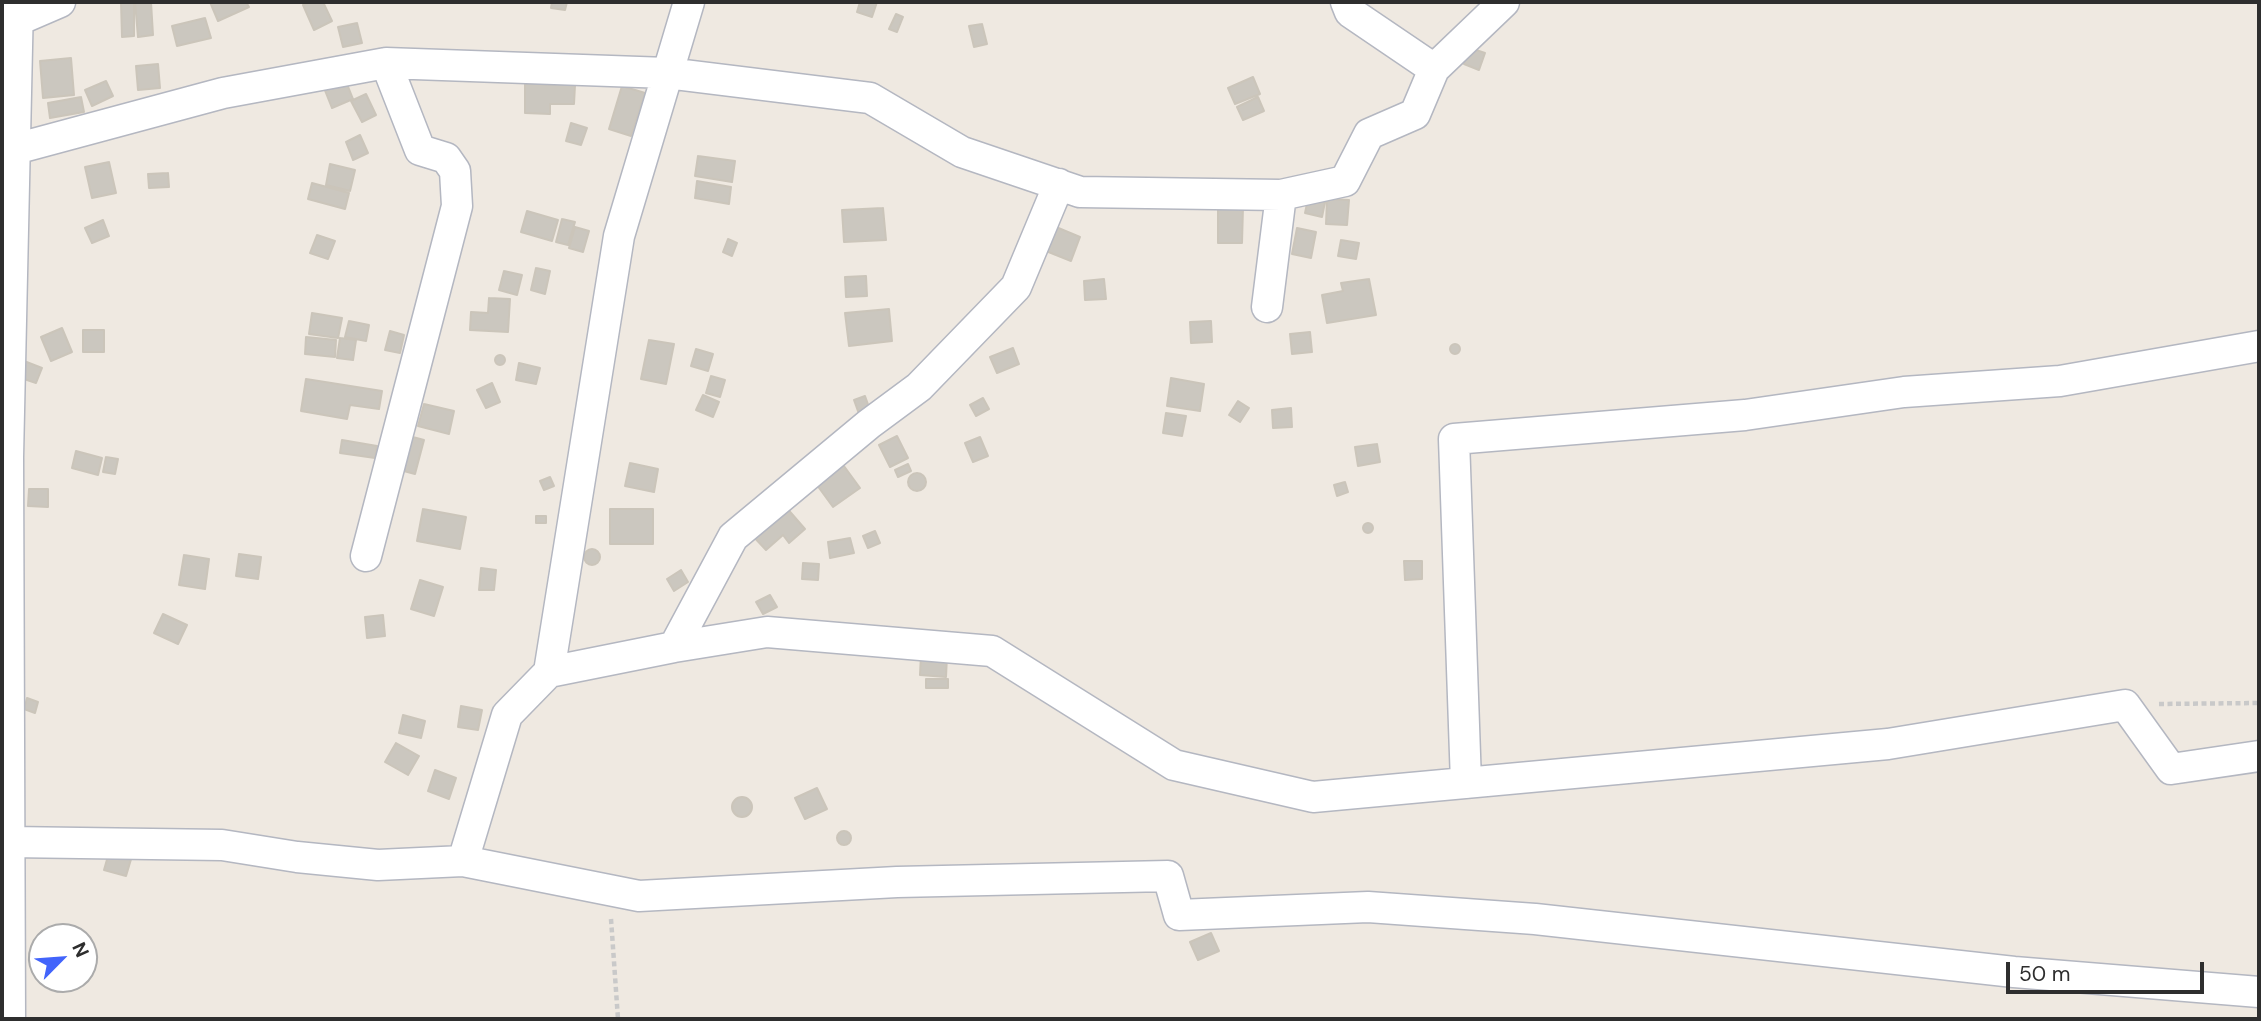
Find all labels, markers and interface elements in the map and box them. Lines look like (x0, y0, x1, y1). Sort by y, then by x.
north arrow (28, 923, 98, 993)
text: N (66, 938, 95, 961)
scale bar (2009, 948, 2207, 992)
text: 50 m (2019, 960, 2070, 988)

